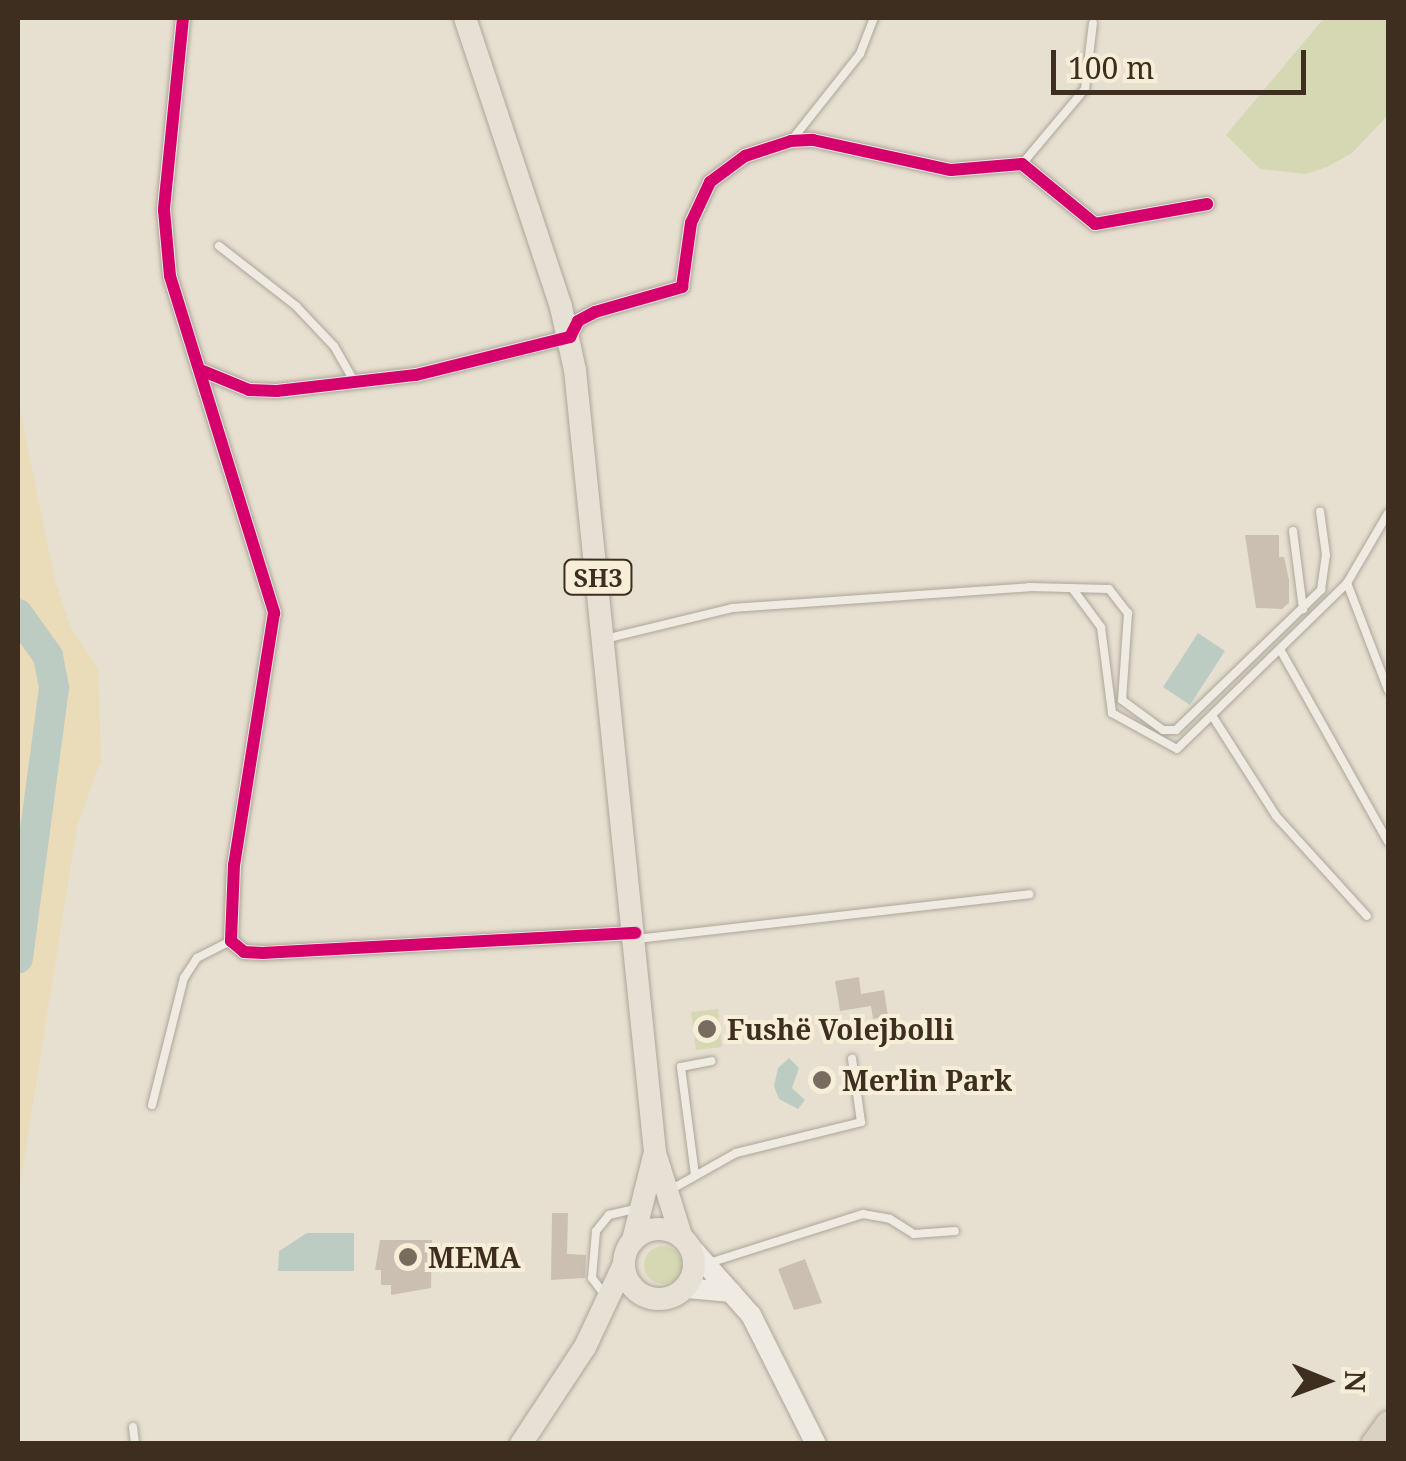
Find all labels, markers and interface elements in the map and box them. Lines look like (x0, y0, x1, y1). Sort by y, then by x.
scale bar (1056, 30, 1311, 92)
text: 100 m (1068, 47, 1154, 88)
road number: SH3 (563, 557, 633, 597)
place label: Fushë Volejbolli (727, 1012, 954, 1046)
marker: Fushë Volejbolli (696, 1018, 718, 1040)
place label: Merlin Park (842, 1063, 1012, 1097)
marker: Merlin Park (811, 1069, 833, 1091)
place label: MEMA (428, 1240, 521, 1274)
marker: MEMA (397, 1246, 419, 1268)
north arrow (1276, 1331, 1376, 1431)
text: N (1337, 1370, 1375, 1393)

